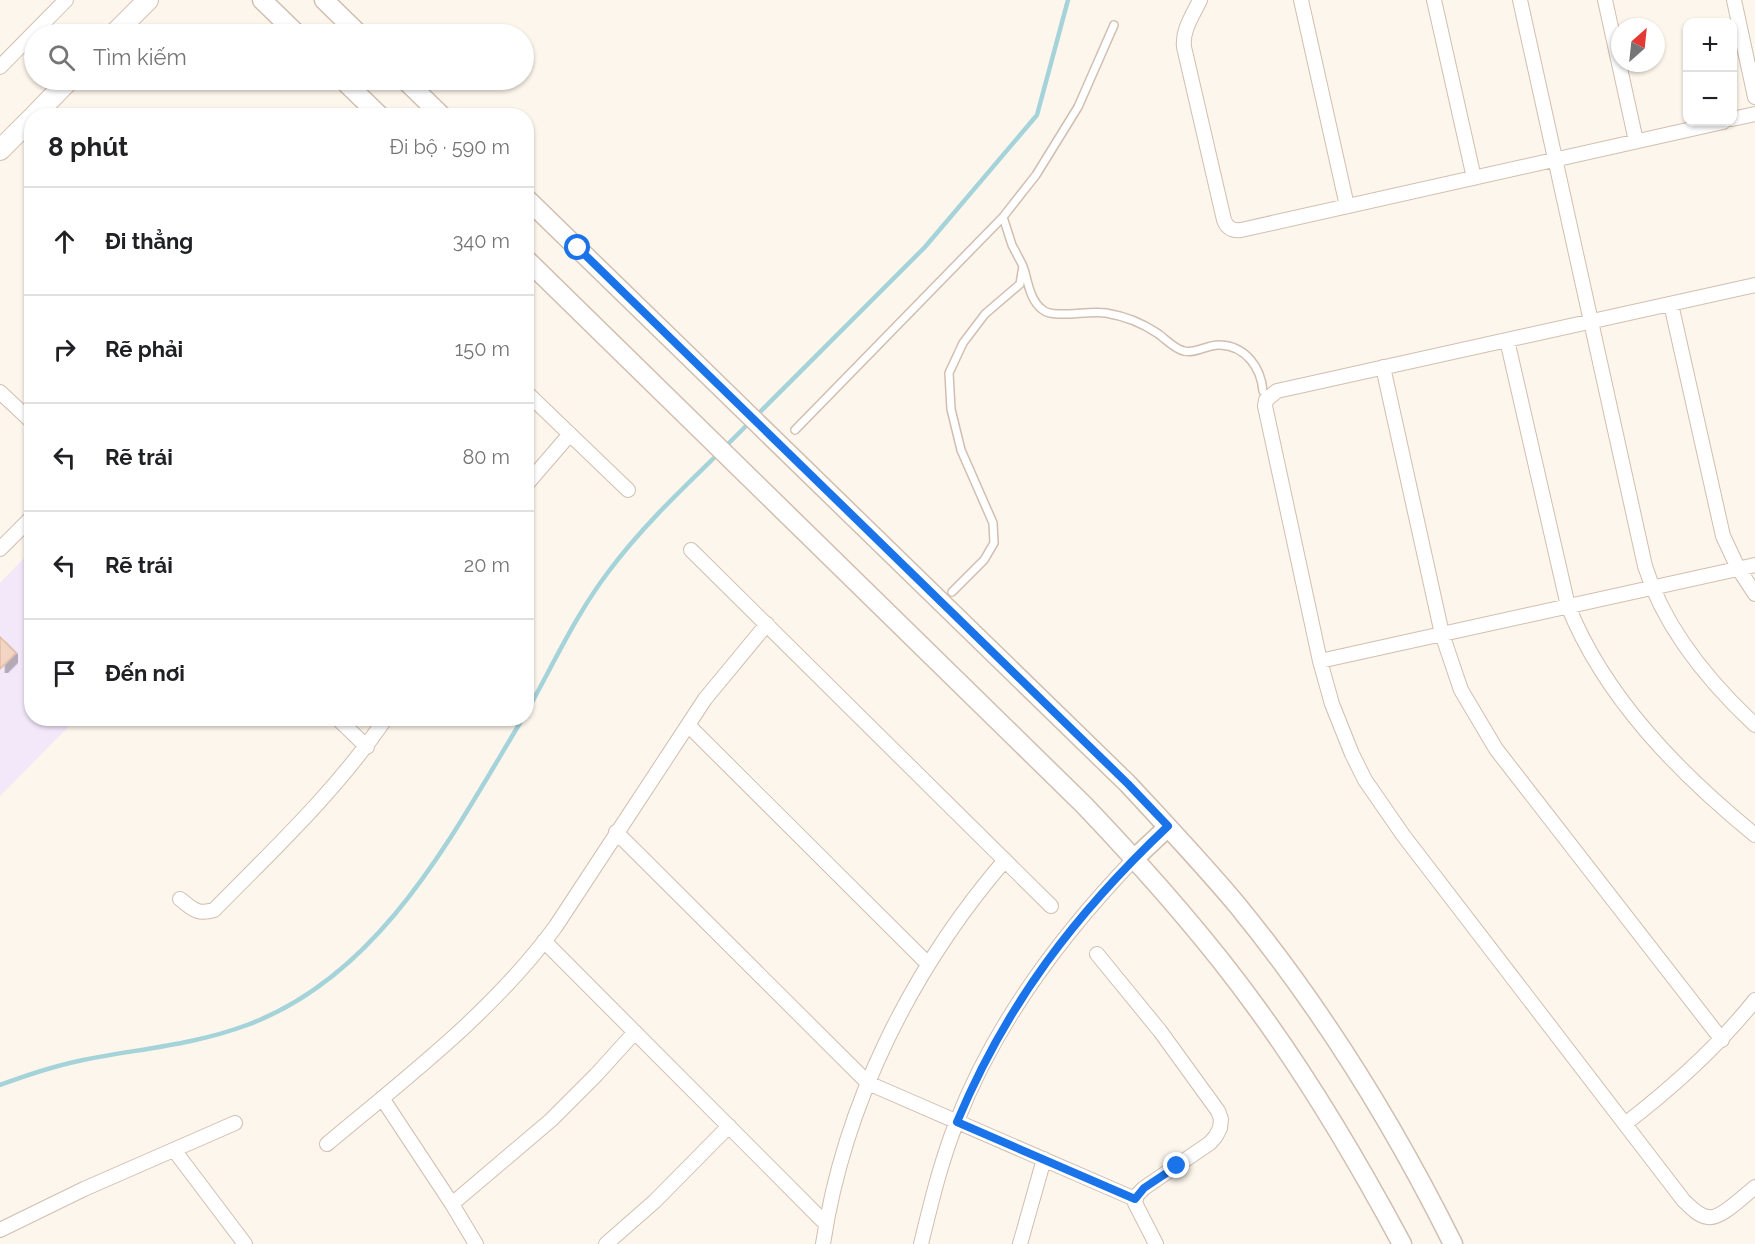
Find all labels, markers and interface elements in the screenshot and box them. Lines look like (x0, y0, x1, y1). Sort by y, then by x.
north arrow (1611, 18, 1665, 72)
map controls (1683, 18, 1737, 126)
button: + (1683, 18, 1737, 72)
search box (24, 24, 534, 90)
icon: search (45, 41, 78, 74)
text: Tìm kiếm (93, 44, 187, 70)
button: − (1683, 72, 1737, 126)
text: 8 phút (48, 132, 128, 162)
text: Đi bộ · 590 m (390, 135, 510, 159)
icon: ahead (48, 225, 81, 258)
text: Đi thẳng (105, 228, 193, 254)
text: 340 m (453, 229, 510, 253)
route start (564, 234, 590, 260)
icon: right (48, 333, 81, 366)
text: Rẽ phải (105, 336, 183, 362)
text: 150 m (455, 337, 510, 361)
icon: left (48, 441, 81, 474)
text: Rẽ trái (105, 444, 173, 470)
text: 80 m (462, 445, 510, 469)
icon: left (48, 549, 81, 582)
text: Rẽ trái (105, 552, 173, 578)
text: 20 m (464, 553, 510, 577)
icon: arrive (48, 657, 81, 690)
text: Đến nơi (105, 660, 185, 686)
route end (1163, 1152, 1189, 1178)

